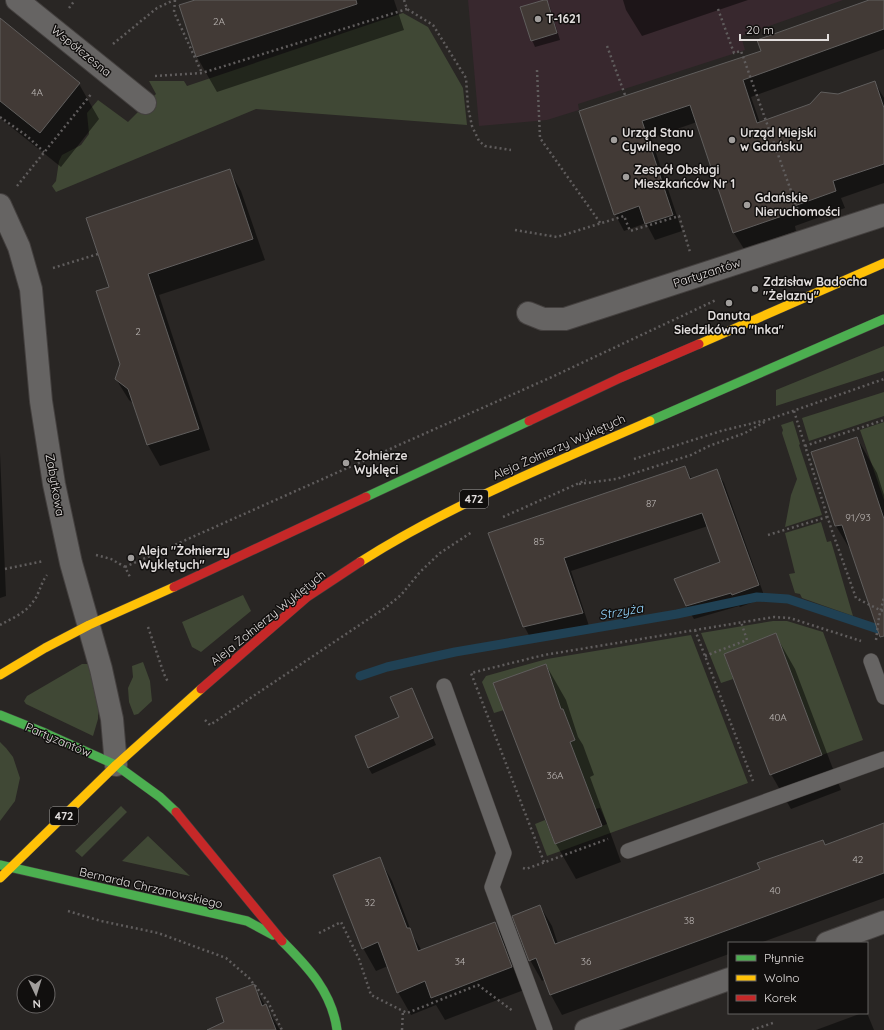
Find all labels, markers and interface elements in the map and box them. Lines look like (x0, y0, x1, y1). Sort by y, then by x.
place label: T-1621 (546, 11, 581, 26)
marker: T-1621 (533, 14, 543, 24)
house number: 2A (213, 15, 226, 28)
scale bar (740, 16, 828, 42)
street label: Współczesna (48, 22, 114, 79)
text: 20 m (746, 22, 774, 37)
house number: 4A (31, 86, 43, 99)
place label: Urząd Stanu Cywilnego (622, 125, 694, 154)
place label: Urząd Miejski w Gdańsku (740, 125, 817, 154)
marker: Urząd Stanu Cywilnego (609, 135, 619, 145)
marker: Urząd Miejski w Gdańsku (727, 135, 737, 145)
place label: Zespół Obsługi Mieszkańców Nr 1 (634, 162, 735, 191)
marker: Zespół Obsługi Mieszkańców Nr 1 (621, 172, 631, 182)
place label: Gdańskie Nieruchomości (755, 190, 840, 219)
marker: Gdańskie Nieruchomości (742, 200, 752, 210)
street label: Partyzantów (671, 255, 743, 290)
place label: Zdzisław Badocha "Żelazny" (763, 274, 867, 303)
marker: Zdzisław Badocha "Żelazny" (750, 284, 760, 294)
marker: Danuta Siedzikówna "Inka" (724, 298, 734, 308)
place label: Danuta Siedzikówna "Inka" (674, 308, 784, 337)
house number: 2 (135, 325, 141, 338)
street label: Aleja Żołnierzy Wyklętych (490, 411, 627, 483)
place label: Żołnierze Wyklęci (354, 448, 408, 477)
street label: Zabytkowa (43, 453, 68, 517)
marker: Żołnierze Wyklęci (341, 458, 351, 468)
road number: 472 (460, 490, 488, 508)
house number: 87 (646, 497, 656, 510)
house number: 91/93 (845, 511, 871, 524)
house number: 85 (534, 535, 544, 548)
place label: Aleja "Żołnierzy Wyklętych" (139, 543, 230, 572)
marker: Aleja "Żołnierzy Wyklętych" (126, 553, 136, 563)
street label: Aleja Żołnierzy Wyklętych (207, 567, 328, 669)
water label: Strzyża (598, 599, 645, 623)
house number: 40A (769, 711, 787, 724)
street label: Partyzantów (23, 719, 93, 760)
house number: 36A (546, 769, 564, 782)
road number: 472 (50, 807, 78, 825)
house number: 42 (853, 853, 864, 866)
street label: Bernarda Chrzanowskiego (78, 864, 224, 911)
house number: 40 (769, 884, 781, 897)
house number: 32 (365, 896, 376, 909)
house number: 38 (684, 914, 694, 927)
legend (728, 942, 868, 1014)
text: Płynnie (764, 950, 804, 965)
house number: 34 (455, 955, 465, 968)
house number: 36 (581, 955, 592, 968)
text: Wolno (764, 970, 800, 985)
north arrow (16, 974, 56, 1014)
text: Korek (764, 990, 797, 1005)
text: N (32, 997, 41, 1011)

